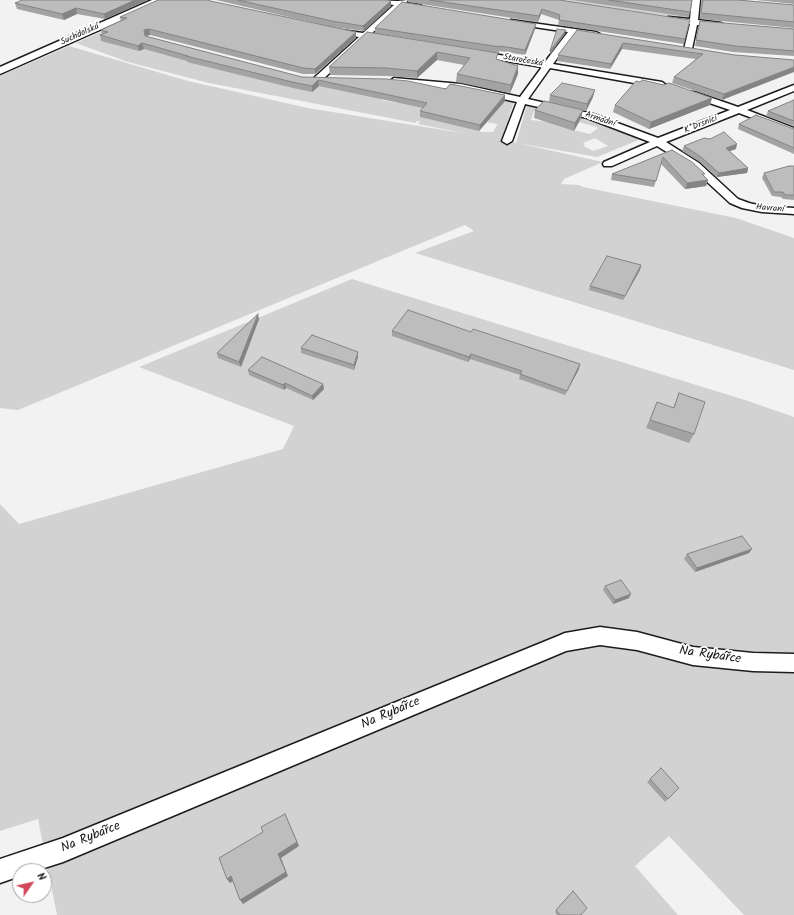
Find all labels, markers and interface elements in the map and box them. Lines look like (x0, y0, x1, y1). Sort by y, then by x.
street label: Suchdolská (59, 22, 101, 48)
street label: Staročeská (502, 52, 544, 70)
street label: Armádní (583, 110, 617, 130)
street label: K Drsnici (683, 114, 719, 136)
street label: Havraní (755, 202, 785, 216)
street label: Na Rybářce (678, 644, 742, 668)
street label: Na Rybářce (359, 695, 423, 733)
street label: Na Rybářce (59, 819, 123, 857)
north arrow (12, 863, 52, 903)
text: N (32, 869, 51, 885)

